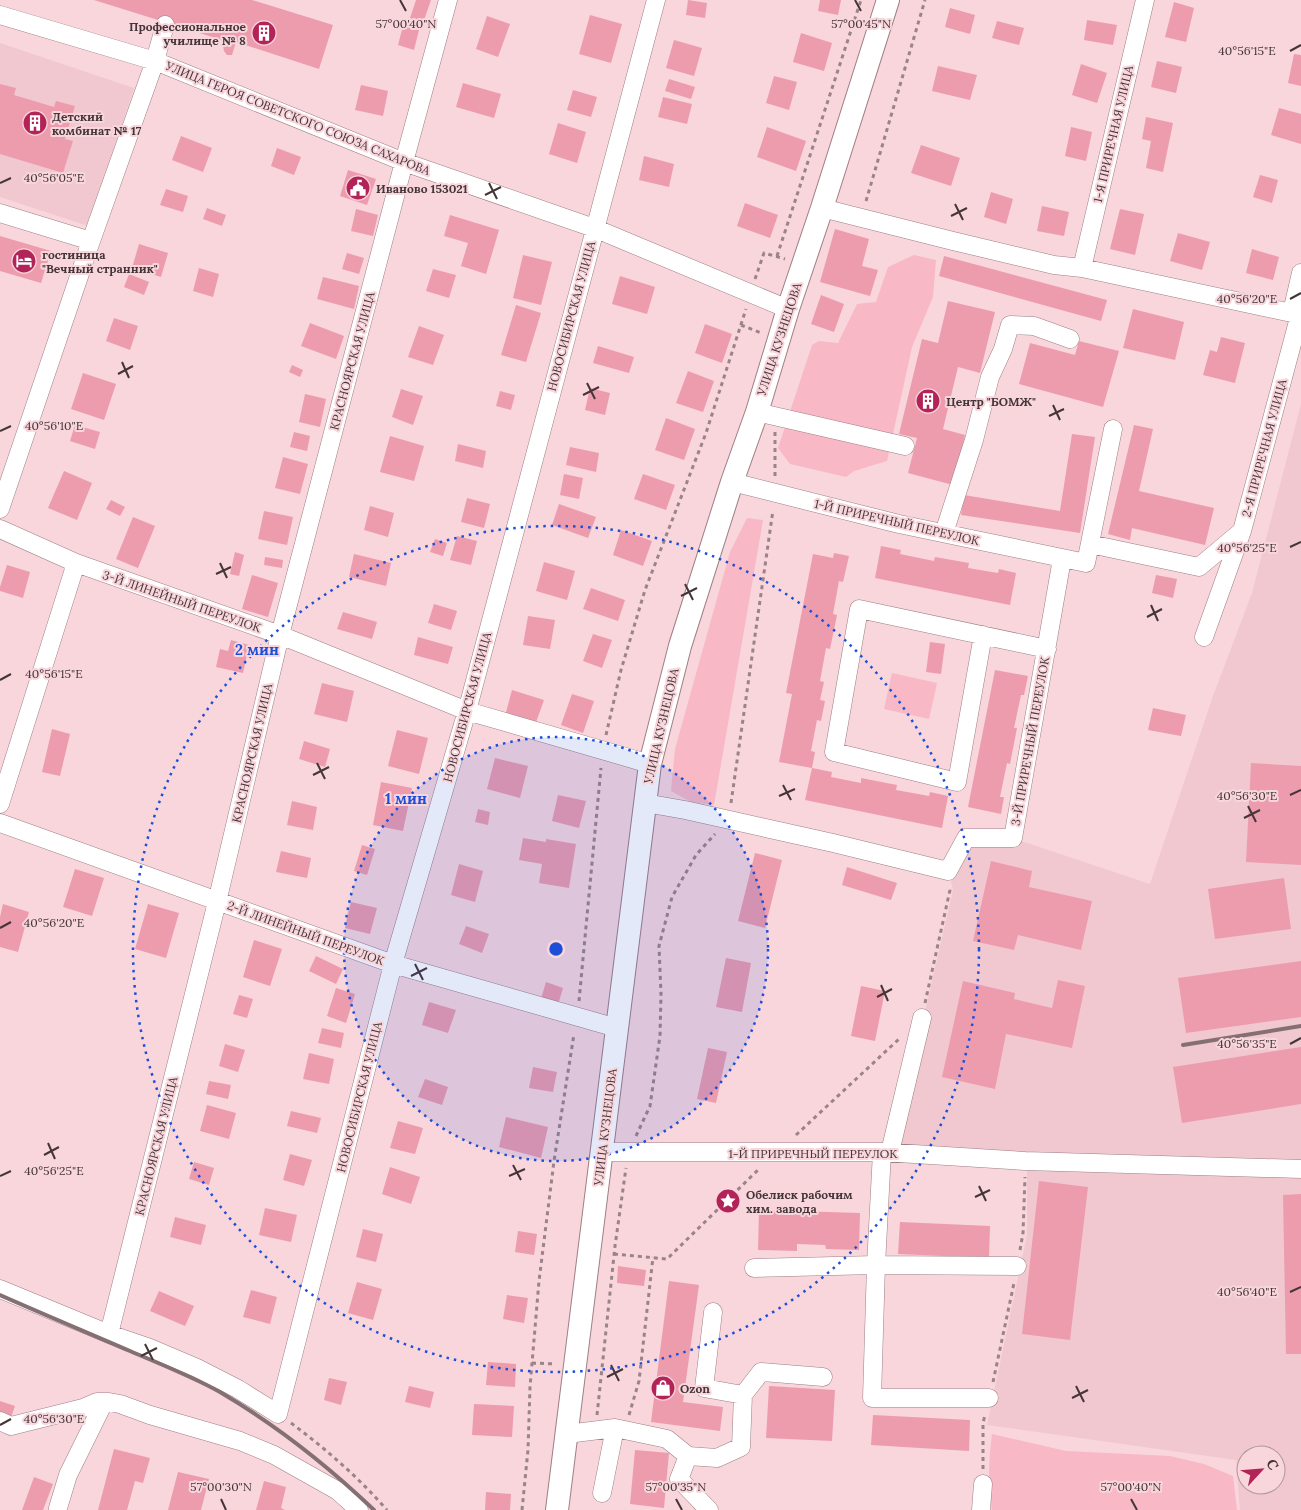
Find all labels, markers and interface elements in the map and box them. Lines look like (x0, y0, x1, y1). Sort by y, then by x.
text: 57°00'40"N (375, 16, 437, 31)
text: 57°00'45"N (831, 16, 891, 31)
place label: Профессиональное училище № 8 (129, 19, 247, 48)
building icon: Профессиональное училище № 8 (251, 20, 277, 46)
text: 40°56'15"E (1218, 43, 1276, 58)
street label: УЛИЦА ГЕРОЯ СОВЕТСКОГО СОЮЗА САХАРОВА (163, 58, 433, 178)
street label: 1-Я ПРИРЕЧНАЯ УЛИЦА (1090, 64, 1136, 204)
place label: Детский комбинат № 17 (52, 109, 142, 138)
building icon: Детский комбинат № 17 (22, 110, 48, 136)
text: 40°56'05"E (24, 170, 84, 185)
public building icon: Иваново 153021 (345, 175, 371, 201)
place label: Иваново 153021 (376, 181, 468, 196)
street label: НОВОСИБИРСКАЯ УЛИЦА (544, 239, 598, 393)
place label: гостиница "Вечный странник" (42, 247, 158, 276)
hotel icon: гостиница "Вечный странник" (11, 248, 37, 274)
street label: УЛИЦА КУЗНЕЦОВА (753, 280, 805, 398)
street label: КРАСНОЯРСКАЯ УЛИЦА (326, 290, 378, 432)
text: 40°56'20"E (1217, 291, 1277, 306)
street label: 2-Я ПРИРЕЧНАЯ УЛИЦА (1238, 377, 1290, 519)
building icon: Центр "БОМЖ" (915, 388, 941, 414)
place label: Центр "БОМЖ" (946, 394, 1036, 409)
text: 40°56'10"E (25, 418, 83, 433)
street label: 1-Й ПРИРЕЧНЫЙ ПЕРЕУЛОК (813, 496, 982, 548)
text: 40°56'25"E (1217, 540, 1277, 555)
street label: 3-Й ЛИНЕЙНЫЙ ПЕРЕУЛОК (101, 567, 264, 635)
street label: НОВОСИБИРСКАЯ УЛИЦА (440, 630, 494, 784)
text: 2 мин (235, 640, 279, 659)
street label: 3-Й ПРИРЕЧНЫЙ ПЕРЕУЛОК (1008, 655, 1052, 827)
text: 40°56'15"E (25, 666, 83, 681)
street label: УЛИЦА КУЗНЕЦОВА (640, 666, 682, 786)
street label: КРАСНОЯРСКАЯ УЛИЦА (229, 681, 275, 824)
text: 40°56'30"E (1217, 788, 1277, 803)
text: 1 мин (385, 789, 427, 808)
street label: 2-Й ЛИНЕЙНЫЙ ПЕРЕУЛОК (225, 898, 387, 969)
text: 40°56'20"E (24, 915, 84, 930)
centre of rings (547, 940, 565, 958)
street label: НОВОСИБИРСКАЯ УЛИЦА (333, 1020, 385, 1174)
text: 40°56'35"E (1217, 1036, 1277, 1051)
street label: УЛИЦА КУЗНЕЦОВА (590, 1067, 620, 1187)
street label: КРАСНОЯРСКАЯ УЛИЦА (131, 1075, 181, 1217)
street label: 1-Й ПРИРЕЧНЫЙ ПЕРЕУЛОК (729, 1146, 898, 1161)
text: 40°56'25"E (24, 1163, 84, 1178)
place label: Обелиск рабочим хим. завода (746, 1187, 853, 1216)
place icon: Обелиск рабочим хим. завода (715, 1188, 741, 1214)
text: 40°56'40"E (1217, 1284, 1277, 1299)
shop icon: Ozon (650, 1375, 676, 1401)
place label: Ozon (680, 1381, 710, 1396)
text: 40°56'30"E (24, 1411, 84, 1426)
north arrow (1236, 1445, 1286, 1495)
text: С (1262, 1456, 1283, 1473)
text: 57°00'30"N (190, 1479, 252, 1494)
text: 57°00'35"N (646, 1479, 706, 1494)
text: 57°00'40"N (1100, 1479, 1162, 1494)

